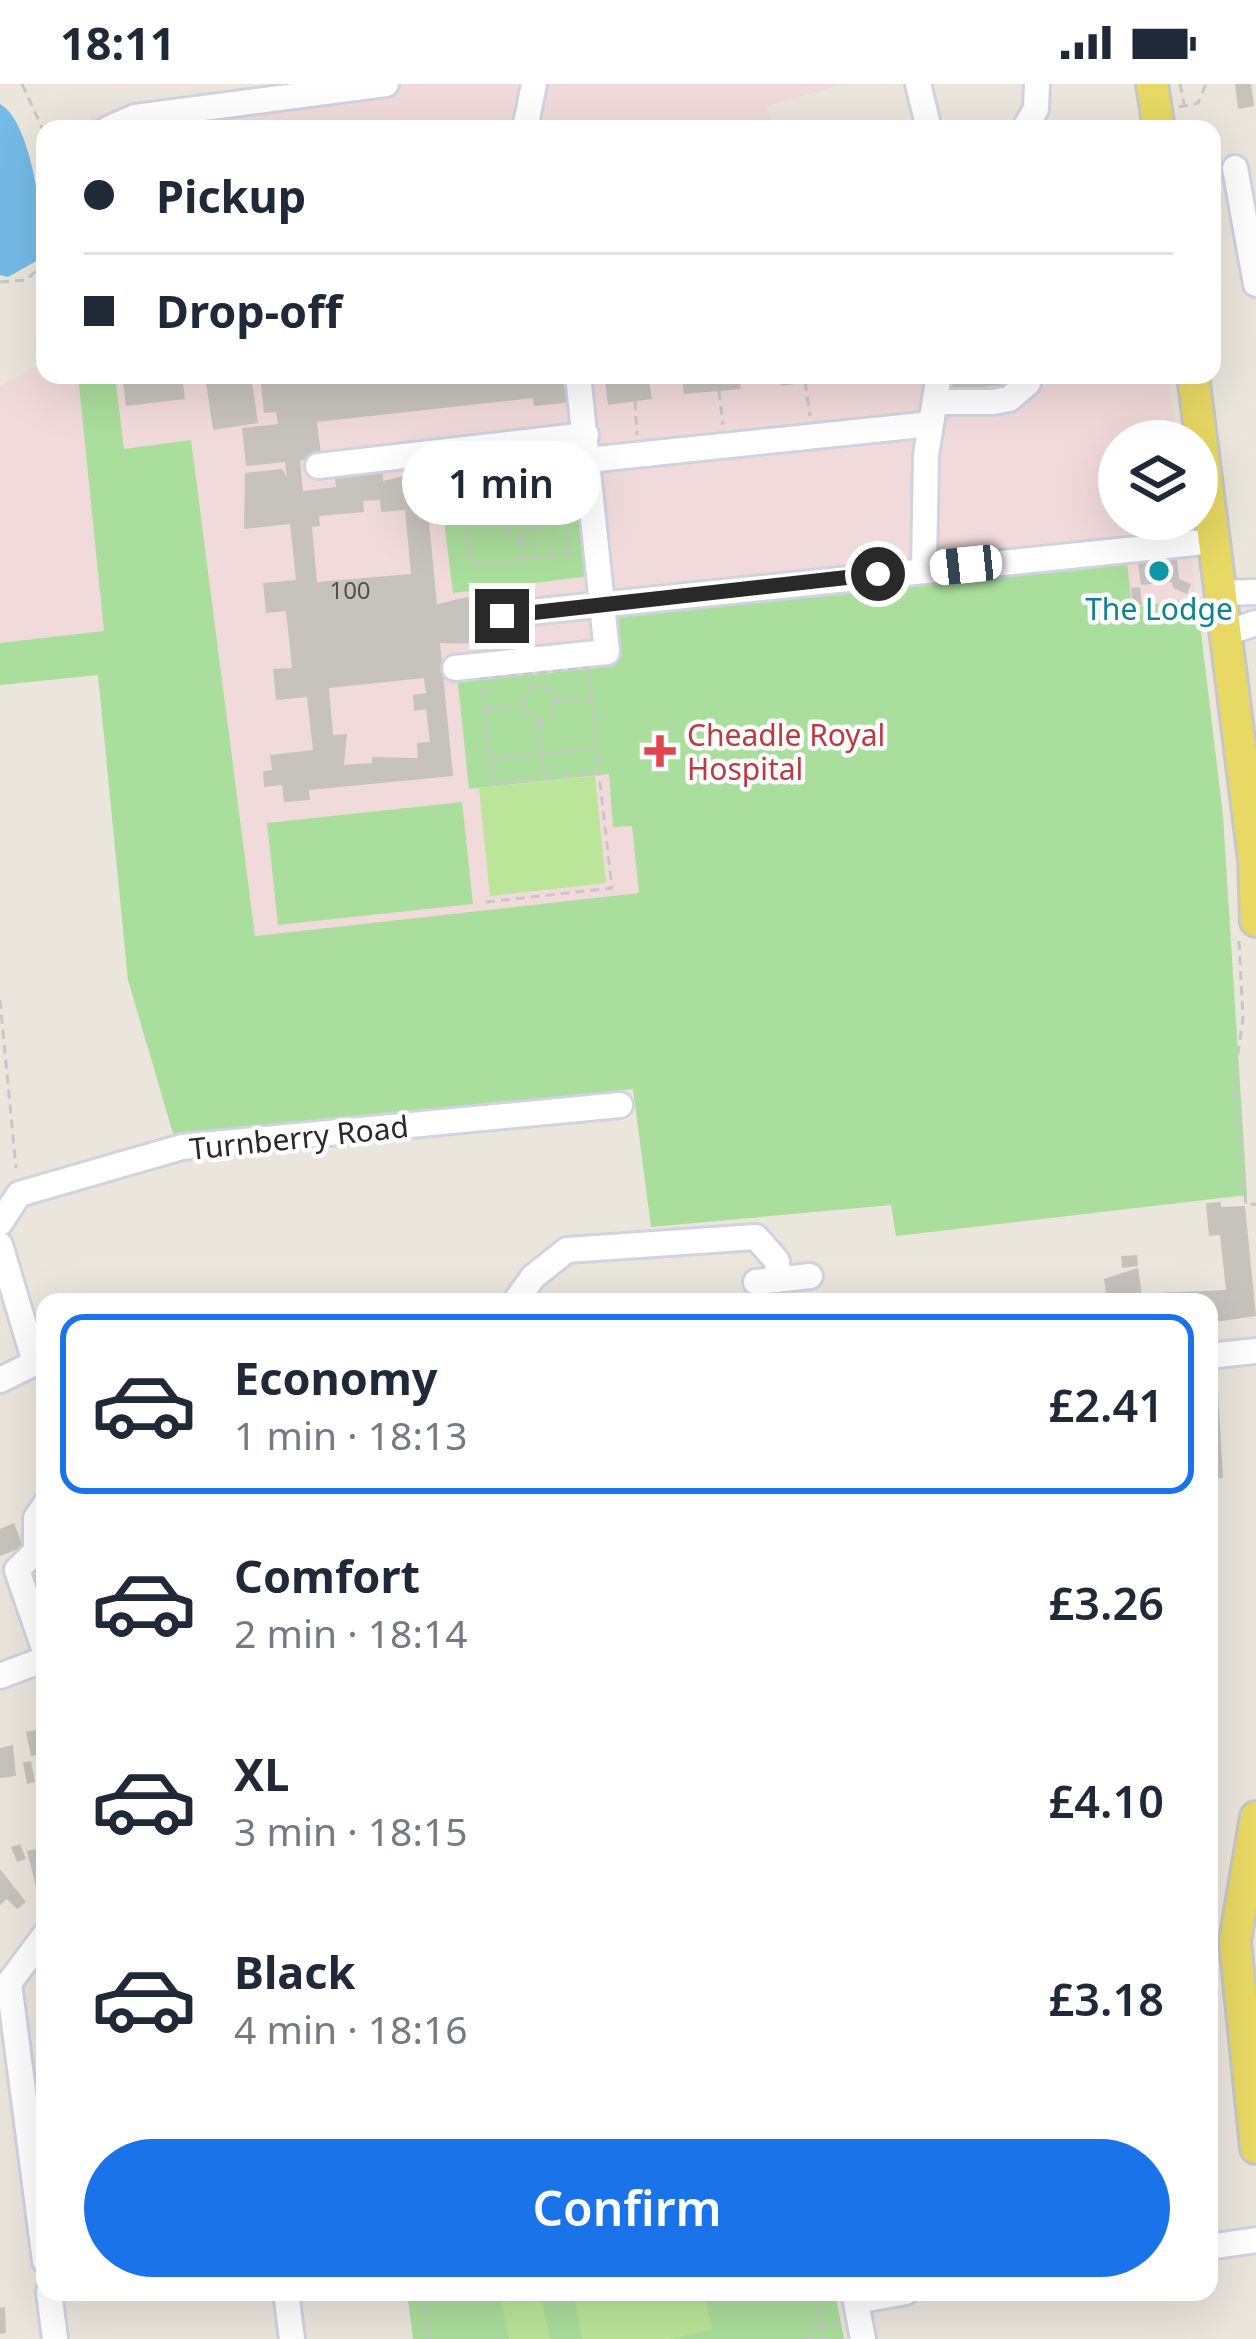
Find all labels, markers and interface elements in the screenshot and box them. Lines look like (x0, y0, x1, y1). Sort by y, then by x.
text: 18:11 (60, 12, 176, 73)
text: Pickup (156, 165, 306, 226)
text: Drop-off (156, 280, 342, 341)
map controls (1098, 420, 1218, 540)
button: layers (1098, 420, 1218, 540)
callout: 1 min (403, 442, 601, 526)
text: 1 min (448, 456, 554, 509)
car (928, 543, 1004, 587)
route start (851, 547, 905, 601)
marker: The Lodge (1146, 558, 1172, 584)
house number: 100 (329, 573, 371, 606)
place label: The Lodge (1085, 588, 1233, 629)
route end (475, 589, 529, 643)
place label: Cheadle Royal Hospital (687, 714, 885, 789)
marker: Cheadle Royal Hospital (644, 735, 676, 767)
street label: Turnberry Road (187, 1105, 411, 1169)
text: Economy (234, 1347, 438, 1408)
icon: car (90, 1350, 198, 1458)
text: £2.41 (1049, 1374, 1164, 1435)
text: 1 min · 18:13 (234, 1408, 468, 1461)
text: Comfort (234, 1545, 420, 1606)
icon: car (90, 1548, 198, 1656)
text: £3.26 (1049, 1572, 1164, 1633)
text: 2 min · 18:14 (234, 1606, 468, 1659)
text: XL (234, 1743, 289, 1804)
icon: car (90, 1746, 198, 1854)
text: £4.10 (1049, 1770, 1164, 1831)
text: 3 min · 18:15 (234, 1804, 468, 1857)
text: Black (234, 1941, 355, 2002)
icon: car (90, 1944, 198, 2052)
text: £3.18 (1049, 1968, 1164, 2029)
text: 4 min · 18:16 (234, 2002, 468, 2055)
button: Confirm (84, 2139, 1170, 2277)

